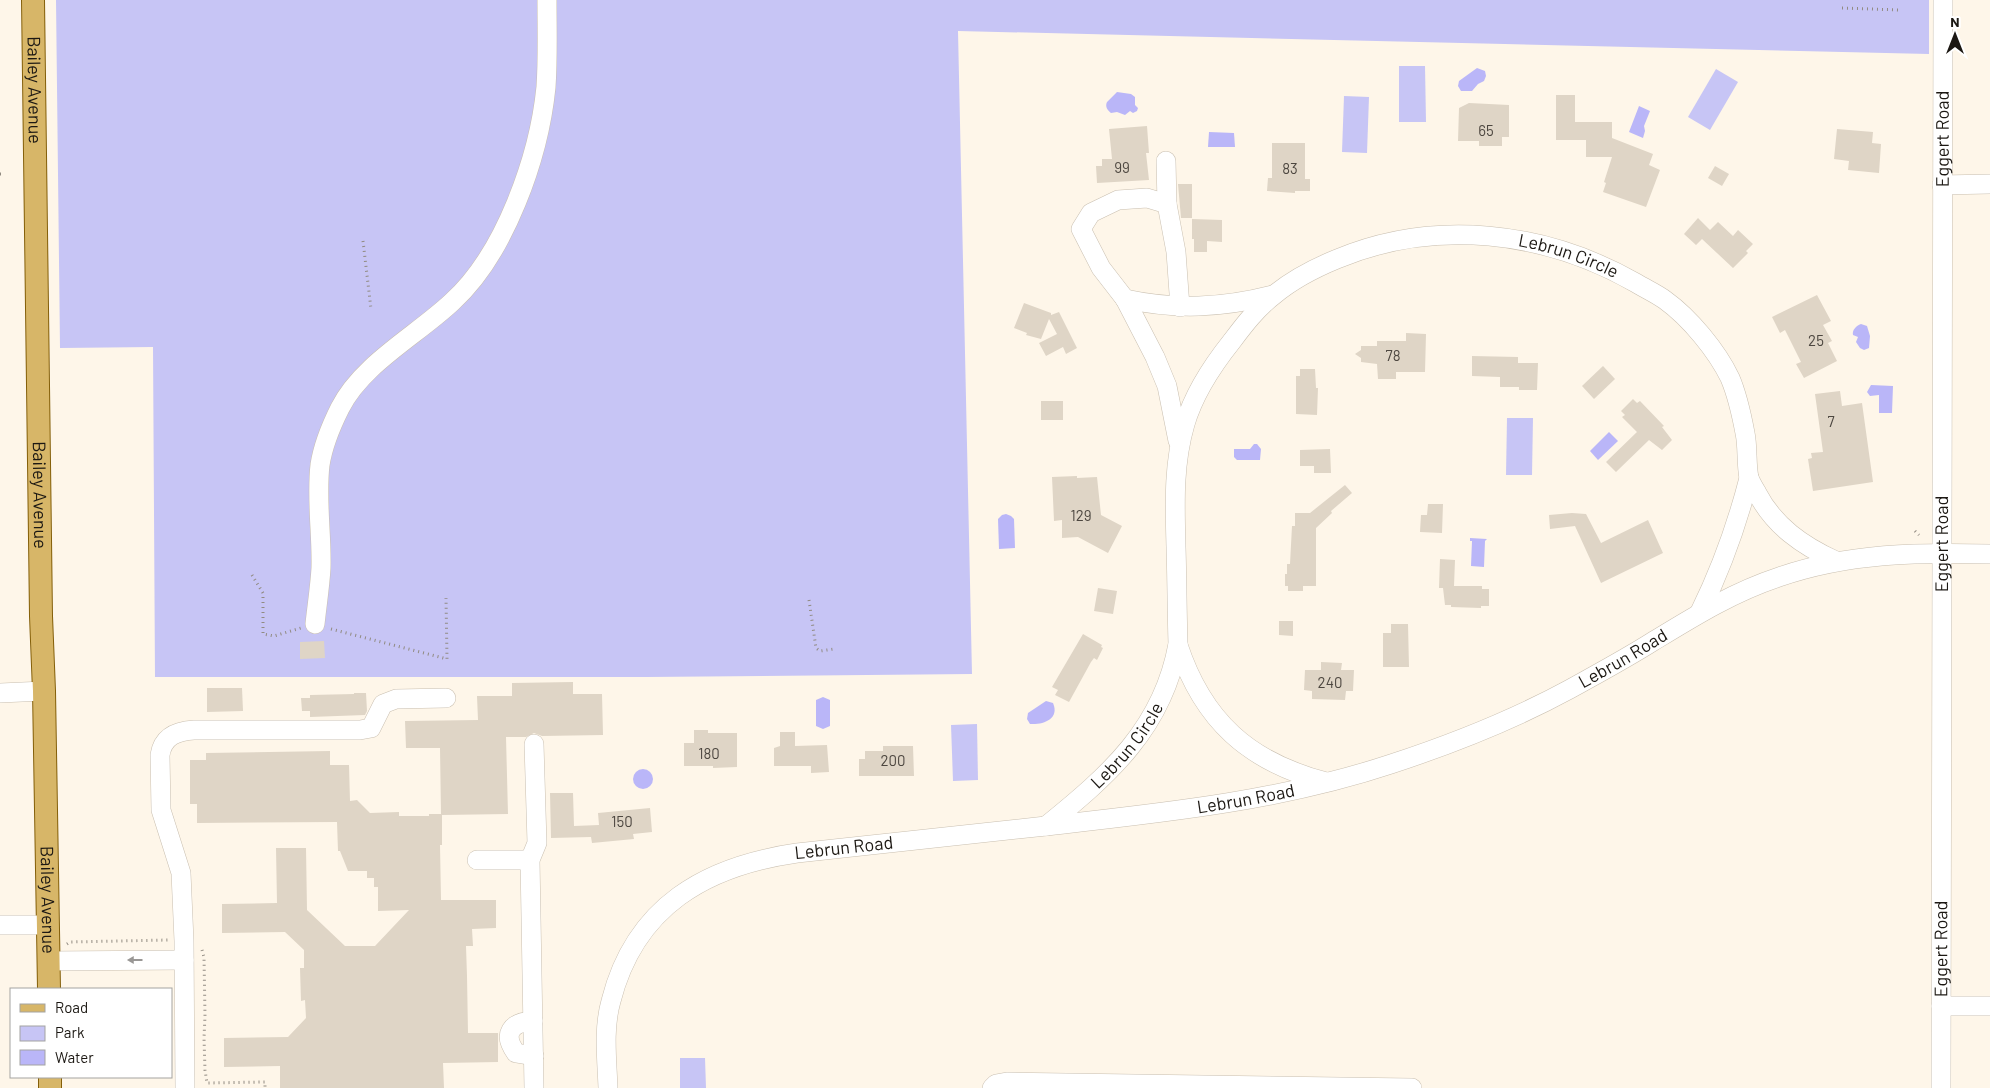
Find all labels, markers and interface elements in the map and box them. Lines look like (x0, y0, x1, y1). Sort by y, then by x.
north arrow (1930, 10, 1980, 60)
text: N (1950, 13, 1960, 30)
street label: Bailey Avenue (23, 36, 47, 144)
street label: Eggert Road (1931, 91, 1953, 187)
house number: 65 (1478, 121, 1494, 139)
house number: 99 (1114, 158, 1130, 176)
house number: 83 (1282, 159, 1298, 177)
street label: Lebrun Circle (1517, 228, 1623, 282)
house number: 25 (1808, 331, 1824, 349)
house number: 78 (1386, 346, 1400, 364)
house number: 7 (1827, 412, 1835, 430)
street label: Bailey Avenue (29, 441, 52, 549)
street label: Eggert Road (1930, 496, 1952, 592)
house number: 129 (1070, 506, 1092, 524)
street label: Lebrun Road (1574, 623, 1671, 692)
house number: 240 (1318, 673, 1342, 691)
street label: Lebrun Circle (1086, 698, 1167, 793)
house number: 180 (698, 744, 720, 762)
house number: 200 (881, 751, 906, 769)
street label: Lebrun Road (1195, 778, 1297, 817)
house number: 150 (611, 812, 633, 830)
street label: Lebrun Road (793, 831, 894, 863)
street label: Bailey Avenue (37, 846, 60, 954)
street label: Eggert Road (1929, 901, 1951, 997)
one-way arrow (127, 956, 143, 964)
legend (10, 988, 172, 1078)
text: Road (55, 998, 88, 1016)
text: Park (55, 1023, 85, 1041)
text: Water (55, 1048, 94, 1066)

